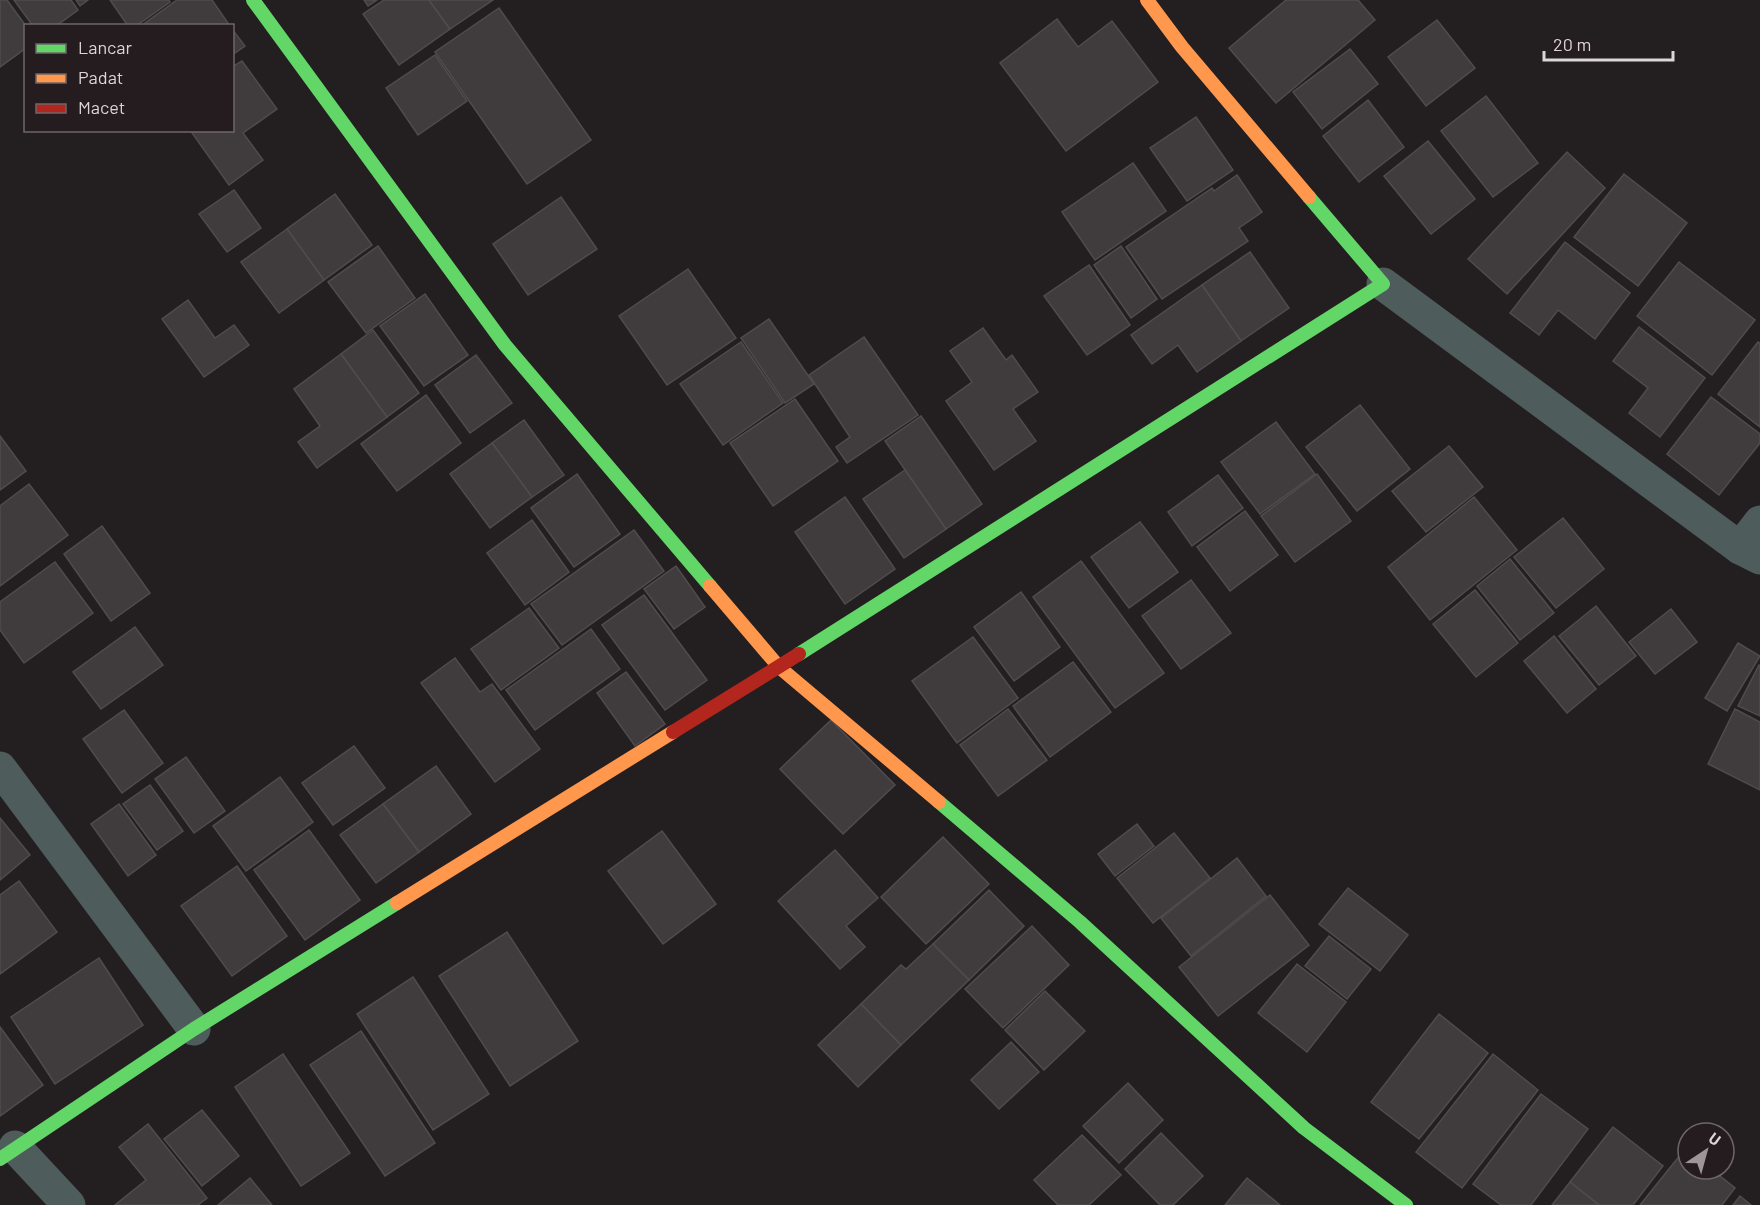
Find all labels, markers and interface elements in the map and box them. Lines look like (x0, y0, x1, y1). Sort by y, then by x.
legend (24, 24, 234, 132)
scale bar (1544, 24, 1673, 62)
text: 20 m (1553, 33, 1591, 55)
text: Lancar (78, 36, 133, 58)
text: Padat (78, 66, 123, 88)
text: Macet (78, 96, 125, 118)
north arrow (1676, 1121, 1736, 1181)
text: U (1705, 1128, 1725, 1149)

